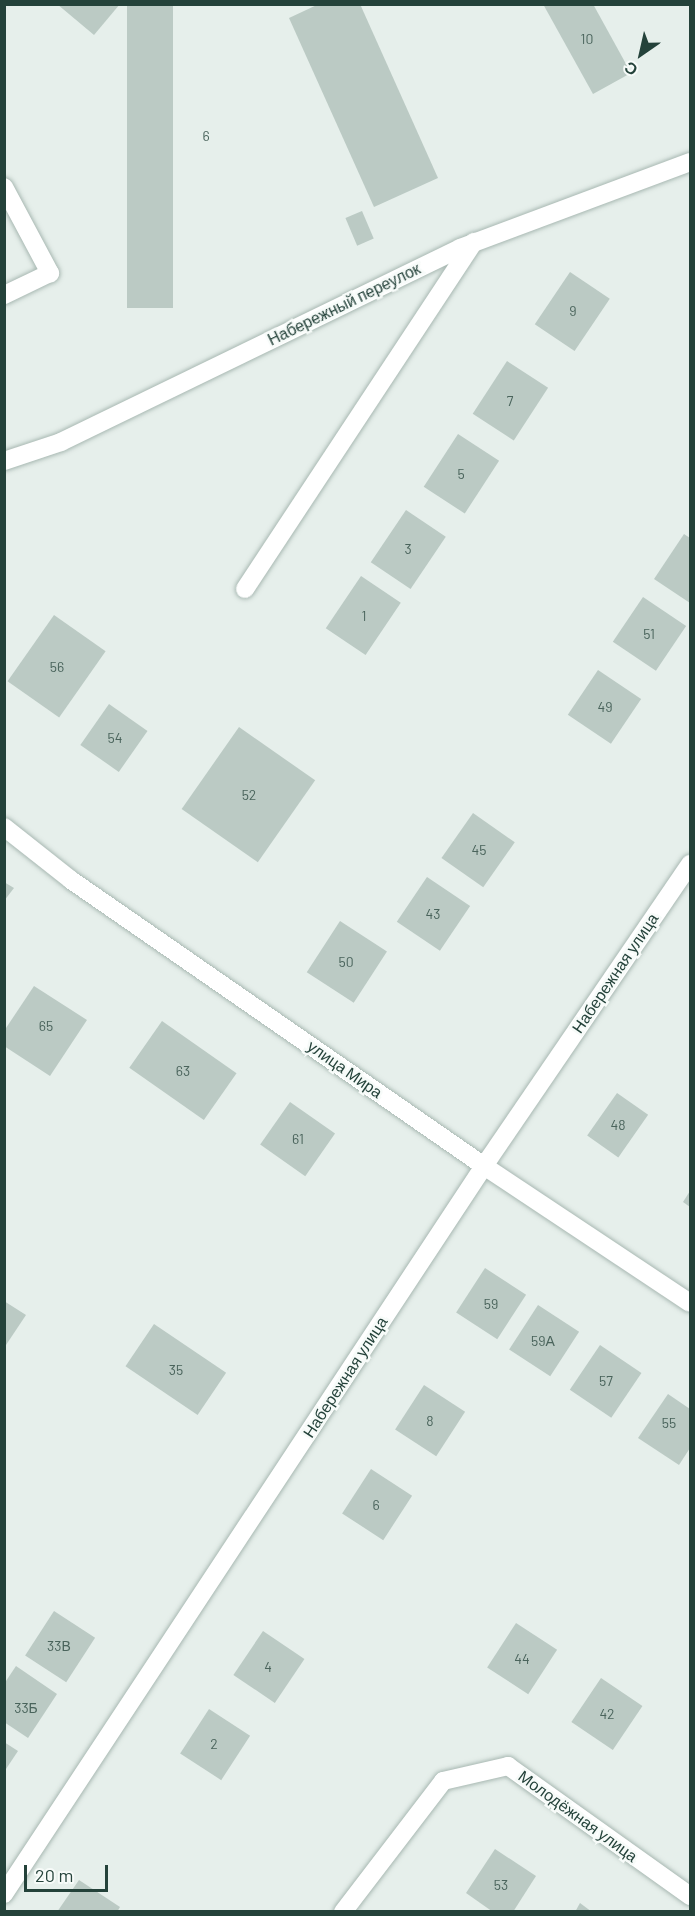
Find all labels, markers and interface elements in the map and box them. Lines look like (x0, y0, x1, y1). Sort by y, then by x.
north arrow (611, 24, 671, 84)
house number: 10 (581, 31, 593, 47)
text: С (621, 58, 641, 80)
house number: 6 (202, 128, 210, 144)
street label: Набережный переулок (265, 259, 423, 349)
house number: 9 (569, 303, 577, 319)
house number: 7 (507, 393, 513, 409)
house number: 5 (457, 466, 465, 482)
house number: 3 (404, 541, 412, 557)
house number: 1 (362, 608, 366, 624)
house number: 51 (643, 626, 655, 642)
house number: 56 (50, 659, 64, 675)
house number: 49 (597, 699, 613, 715)
house number: 54 (108, 730, 122, 746)
house number: 52 (242, 787, 256, 803)
house number: 45 (472, 842, 486, 858)
house number: 43 (426, 906, 440, 922)
street label: Набережная улица (568, 910, 662, 1036)
house number: 50 (338, 954, 354, 970)
house number: 65 (39, 1018, 53, 1034)
street label: улица Мира (304, 1036, 386, 1102)
house number: 63 (176, 1063, 190, 1079)
house number: 48 (610, 1117, 626, 1133)
house number: 61 (292, 1131, 304, 1147)
house number: 59 (484, 1296, 498, 1312)
street label: Набережная улица (299, 1313, 391, 1441)
house number: 59А (531, 1333, 555, 1349)
house number: 35 (169, 1362, 183, 1378)
house number: 57 (599, 1373, 613, 1389)
house number: 8 (426, 1413, 434, 1429)
house number: 55 (662, 1415, 676, 1431)
house number: 6 (372, 1497, 380, 1513)
house number: 33В (47, 1638, 71, 1654)
house number: 44 (514, 1651, 530, 1667)
house number: 4 (264, 1659, 272, 1675)
house number: 33Б (14, 1700, 38, 1716)
house number: 42 (599, 1706, 615, 1722)
house number: 2 (210, 1736, 218, 1752)
street label: Молодёжная улица (515, 1766, 641, 1866)
scale bar (27, 1853, 111, 1891)
text: 20 m (35, 1864, 73, 1886)
house number: 53 (494, 1877, 508, 1893)

